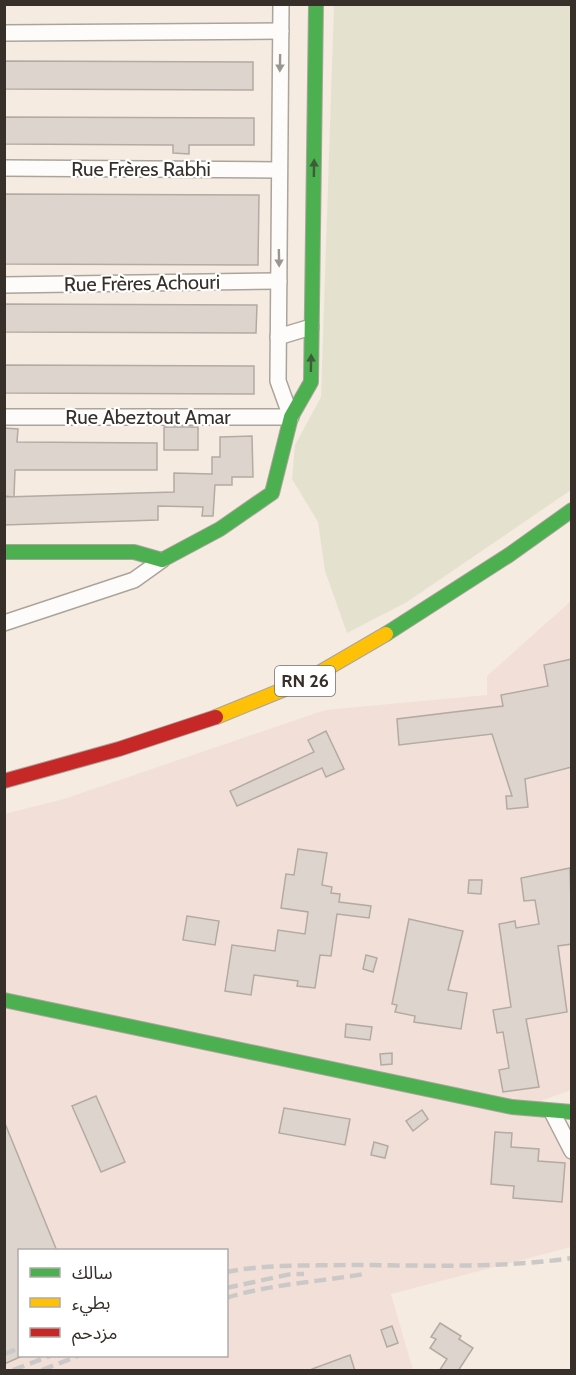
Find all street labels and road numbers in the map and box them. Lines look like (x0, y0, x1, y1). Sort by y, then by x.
street label: Rue Frères Rabhi (71, 157, 211, 181)
street label: Rue Frères Achouri (64, 270, 220, 296)
street label: Rue Abeztout Amar (65, 405, 231, 429)
road number: RN 26 (275, 666, 335, 696)

